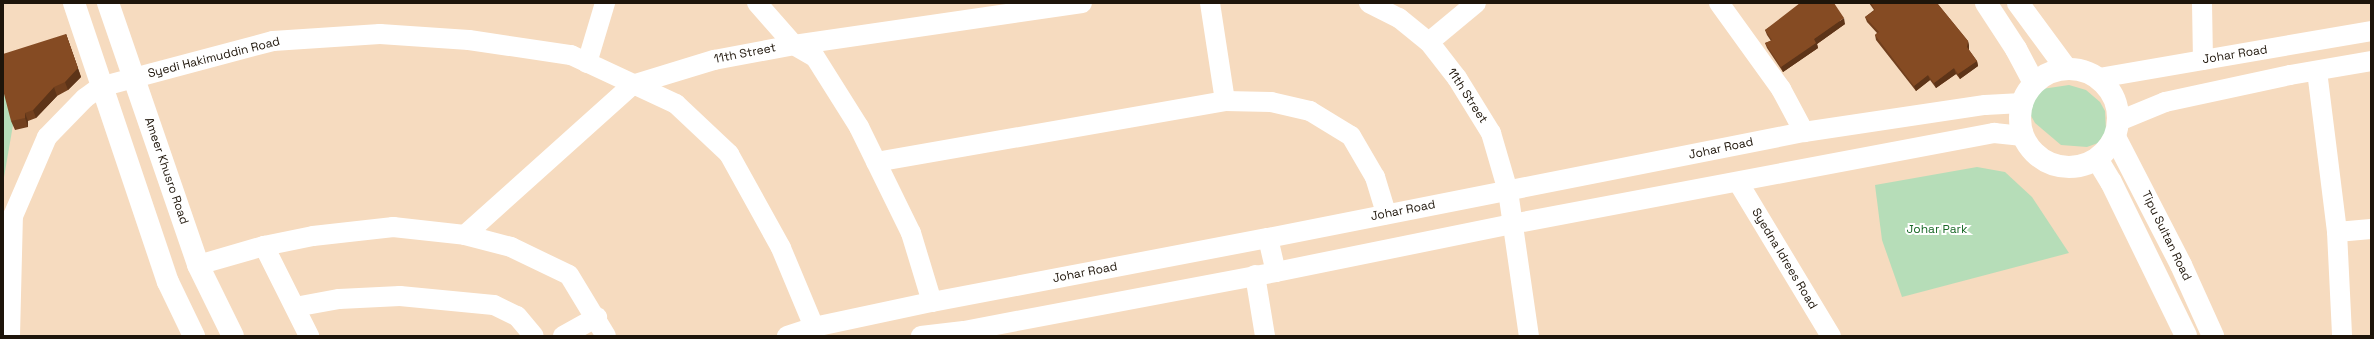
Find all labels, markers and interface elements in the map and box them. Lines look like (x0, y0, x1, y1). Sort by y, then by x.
street label: Syedi Hakimuddin Road (146, 35, 282, 81)
street label: 11th Street (713, 41, 777, 67)
street label: Johar Road (2202, 43, 2268, 67)
street label: 11th Street (1444, 66, 1490, 126)
street label: Ameer Khusro Road (141, 116, 191, 226)
street label: Johar Road (1687, 135, 1755, 163)
street label: Tipu Sultan Road (2138, 189, 2194, 283)
street label: Johar Road (1369, 198, 1437, 224)
street label: Syedna Idrees Road (1748, 206, 1820, 312)
park label: Johar Park (1906, 223, 1968, 237)
street label: Johar Road (1051, 260, 1119, 286)

